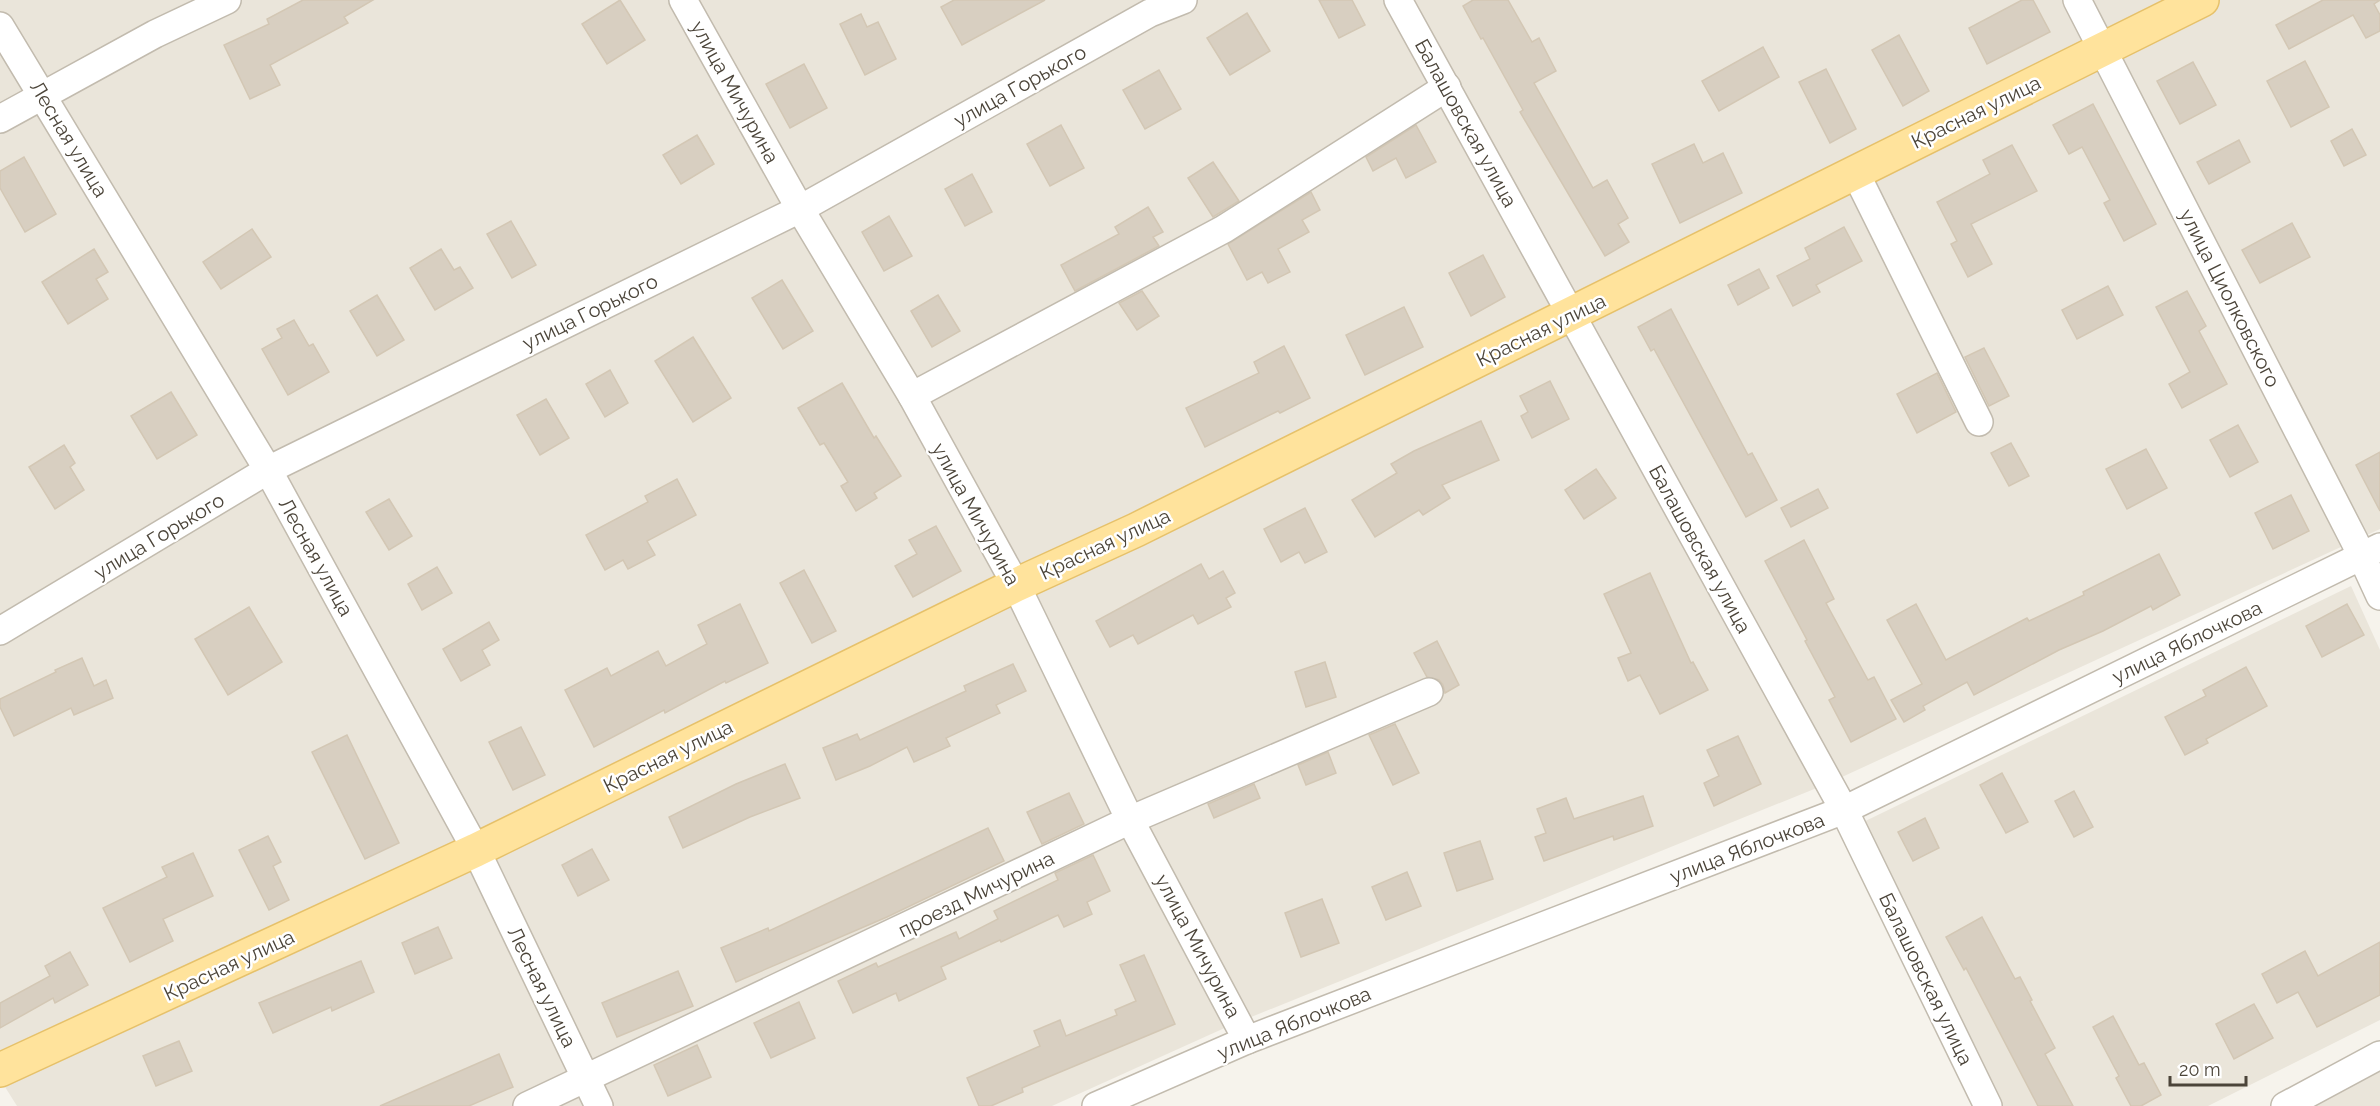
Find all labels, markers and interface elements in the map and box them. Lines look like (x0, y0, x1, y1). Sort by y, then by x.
street label: улица Мичурина (686, 17, 784, 167)
street label: Балашовская улица (1410, 35, 1522, 211)
street label: улица Горького (950, 40, 1091, 132)
street label: Красная улица (1907, 70, 2045, 154)
street label: Лесная улица (25, 77, 113, 201)
street label: улица Циолковского (2175, 205, 2285, 391)
street label: улица Горького (518, 269, 662, 355)
street label: Красная улица (1472, 288, 1610, 372)
street label: улица Мичурина (927, 439, 1025, 589)
street label: Балашовская улица (1644, 461, 1756, 637)
street label: улица Горького (89, 488, 229, 584)
street label: Лесная улица (274, 494, 358, 620)
street label: Красная улица (1036, 503, 1174, 585)
street label: улица Яблочкова (2108, 595, 2266, 689)
street label: Красная улица (599, 714, 737, 798)
street label: улица Яблочкова (1666, 807, 1828, 889)
street label: проезд Мичурина (894, 846, 1058, 942)
street label: улица Мичурина (1150, 870, 1246, 1022)
street label: Балашовская улица (1874, 889, 1978, 1069)
street label: Лесная улица (502, 923, 582, 1051)
street label: Красная улица (160, 924, 298, 1006)
street label: улица Яблочкова (1214, 981, 1374, 1065)
scale bar (2170, 1049, 2246, 1087)
text: 20 m (2179, 1059, 2221, 1080)

